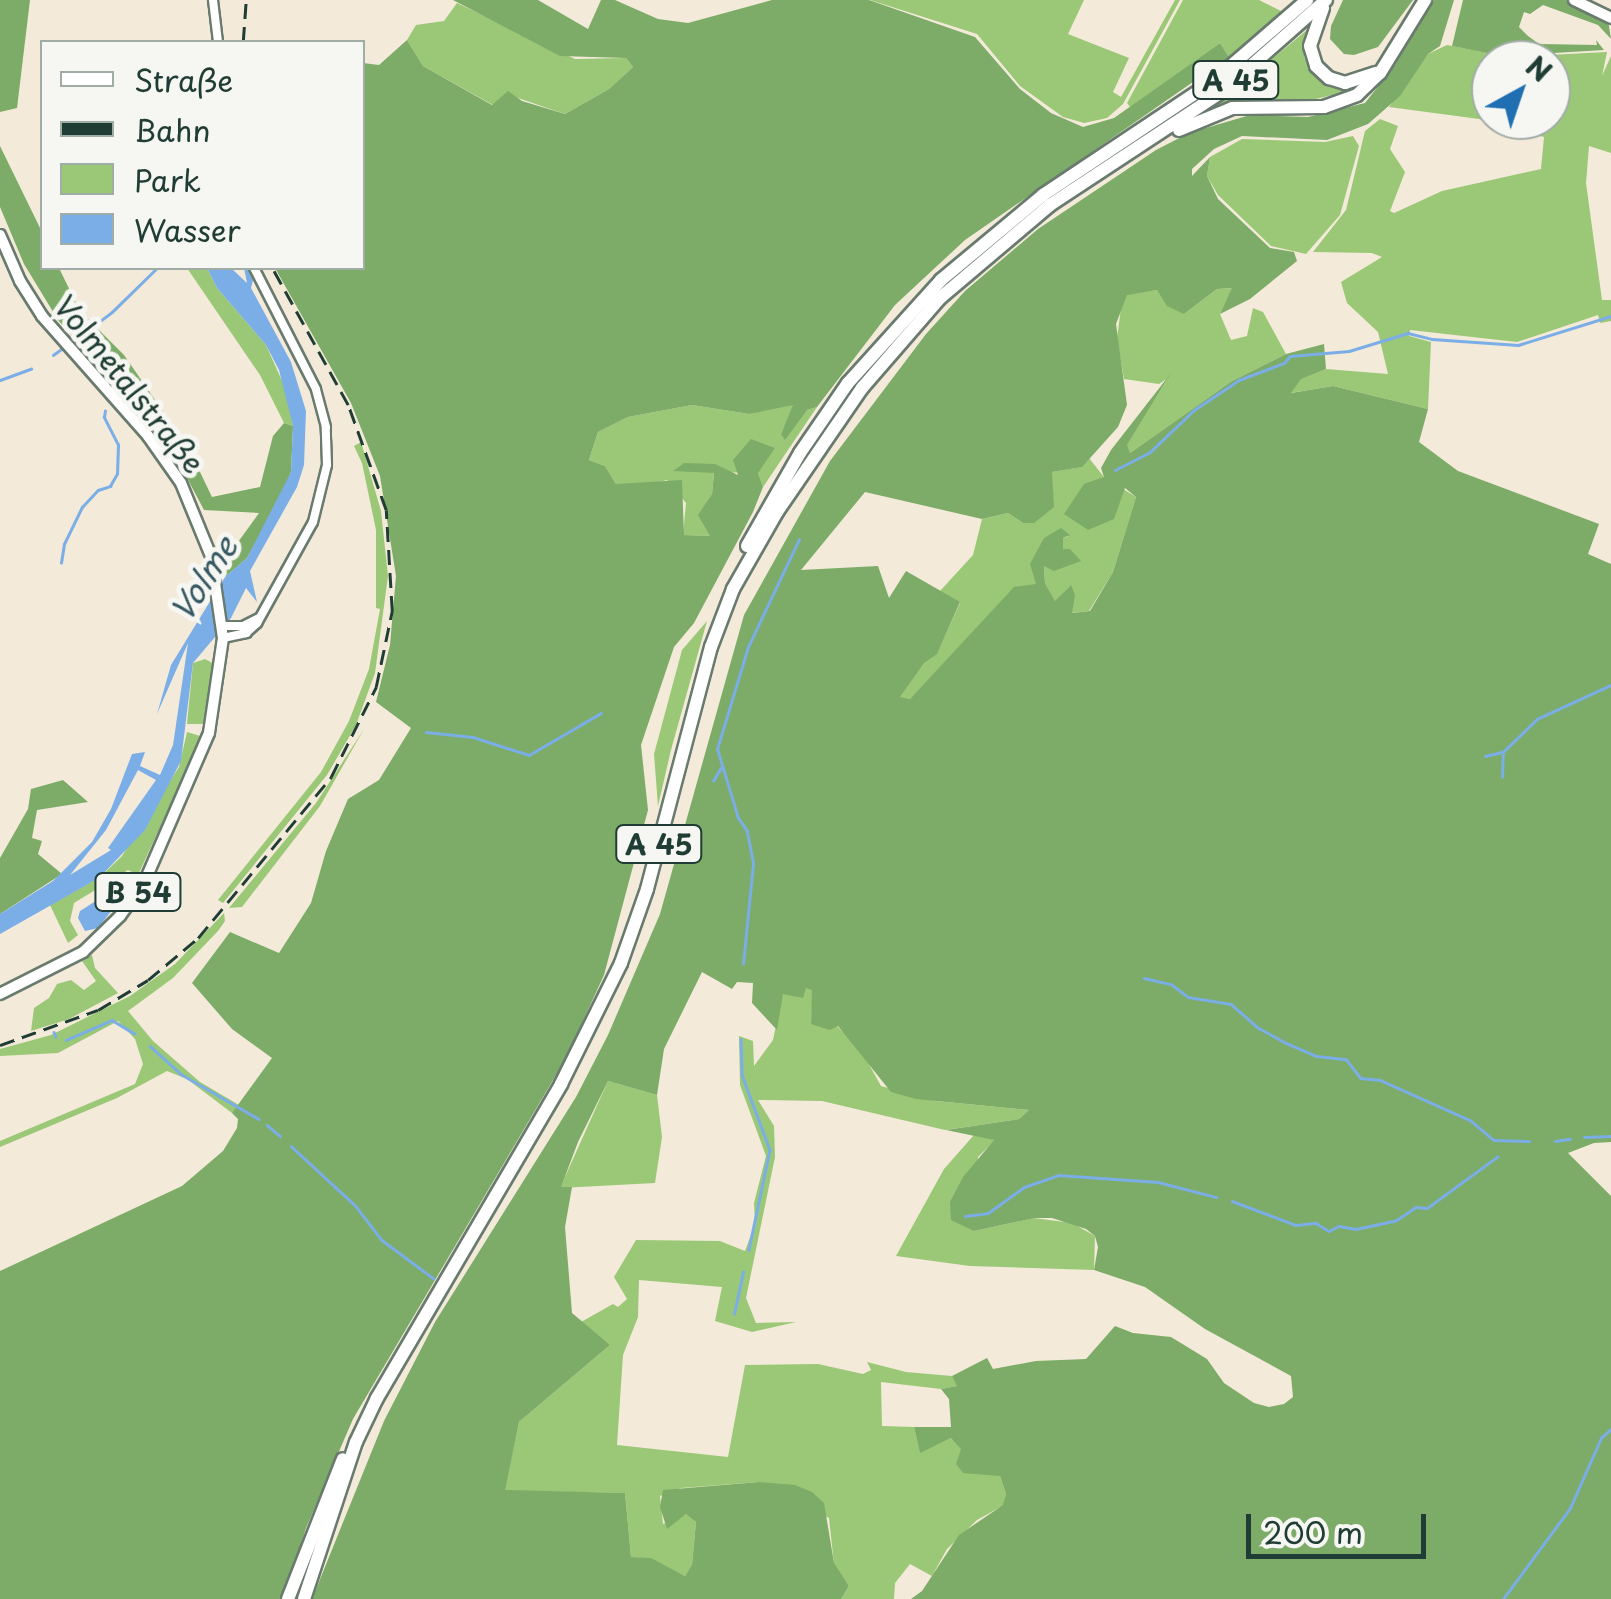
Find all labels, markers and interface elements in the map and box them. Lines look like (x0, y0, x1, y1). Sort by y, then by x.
legend (40, 40, 365, 270)
north arrow (1471, 40, 1571, 140)
text: N (1517, 45, 1562, 92)
text: Straße (134, 57, 233, 102)
road number: A 45 (1191, 57, 1281, 103)
text: Bahn (134, 107, 211, 152)
text: Park (134, 157, 201, 202)
text: Wasser (134, 207, 241, 252)
street label: Volmetalstraße (47, 288, 213, 480)
water label: Volme (162, 529, 244, 627)
road number: A 45 (614, 821, 704, 867)
road number: B 54 (93, 869, 183, 915)
scale bar (1251, 1494, 1431, 1556)
text: 200 m (1263, 1509, 1363, 1554)

